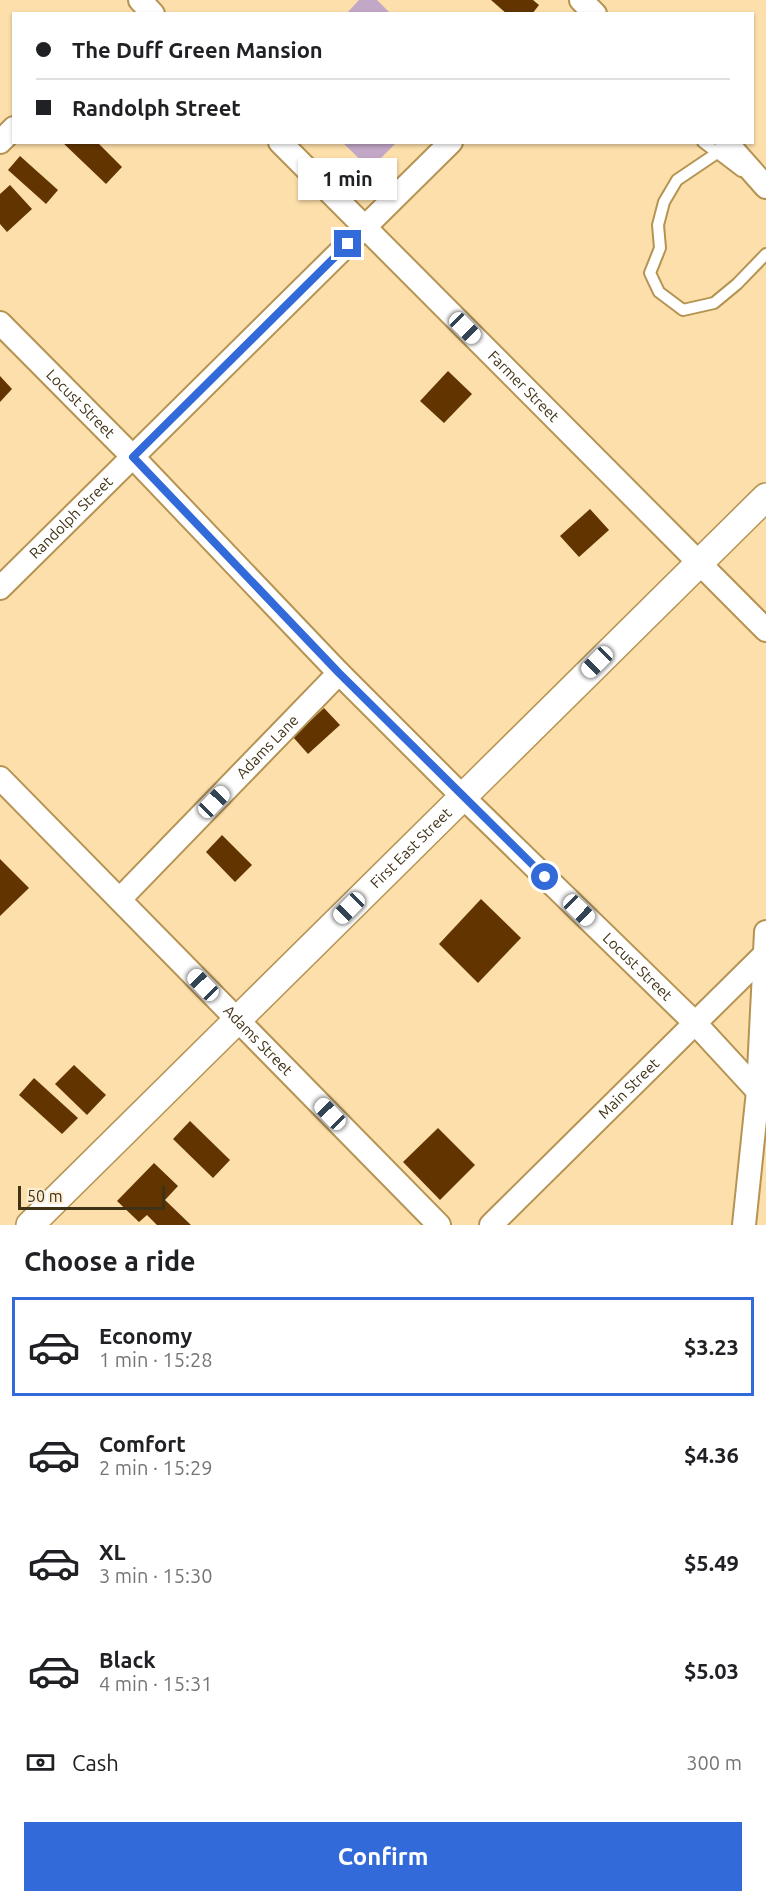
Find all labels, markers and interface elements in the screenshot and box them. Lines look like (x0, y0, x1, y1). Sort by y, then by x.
text: The Duff Green Mansion (72, 37, 323, 62)
text: Randolph Street (72, 95, 241, 120)
callout: 1 min (298, 157, 398, 199)
text: 1 min (322, 167, 373, 190)
route end (334, 230, 361, 257)
car (446, 309, 484, 347)
street label: Farmer Street (485, 347, 563, 425)
street label: Locust Street (43, 366, 118, 441)
street label: Randolph Street (26, 473, 116, 562)
car (578, 643, 616, 681)
street label: Adams Lane (233, 711, 302, 782)
car (195, 783, 233, 821)
street label: First East Street (367, 804, 455, 891)
route start (531, 863, 558, 890)
car (330, 889, 368, 927)
car (560, 891, 598, 929)
street label: Locust Street (600, 929, 676, 1004)
car (184, 966, 222, 1004)
street label: Adams Street (220, 1002, 296, 1079)
street label: Main Street (595, 1055, 662, 1122)
car (311, 1095, 349, 1133)
scale bar (18, 1183, 165, 1210)
text: 50 m (27, 1187, 63, 1205)
text: Choose a ride (24, 1246, 196, 1276)
icon: car (27, 1320, 81, 1374)
text: Economy (99, 1323, 192, 1348)
text: $3.23 (684, 1334, 739, 1359)
text: 1 min · 15:28 (99, 1348, 213, 1371)
icon: car (27, 1428, 81, 1482)
text: Comfort (99, 1431, 186, 1456)
text: $4.36 (684, 1442, 739, 1467)
text: 2 min · 15:29 (99, 1456, 213, 1479)
icon: car (27, 1536, 81, 1590)
text: XL (99, 1539, 126, 1564)
text: $5.49 (684, 1550, 739, 1575)
text: 3 min · 15:30 (99, 1564, 213, 1587)
icon: car (27, 1644, 81, 1698)
text: Black (99, 1647, 156, 1672)
text: $5.03 (684, 1658, 739, 1683)
text: 4 min · 15:31 (99, 1672, 213, 1695)
icon: cash (24, 1746, 57, 1779)
text: Cash (72, 1750, 119, 1775)
text: 300 m (686, 1751, 742, 1774)
button: Confirm (24, 1822, 742, 1891)

